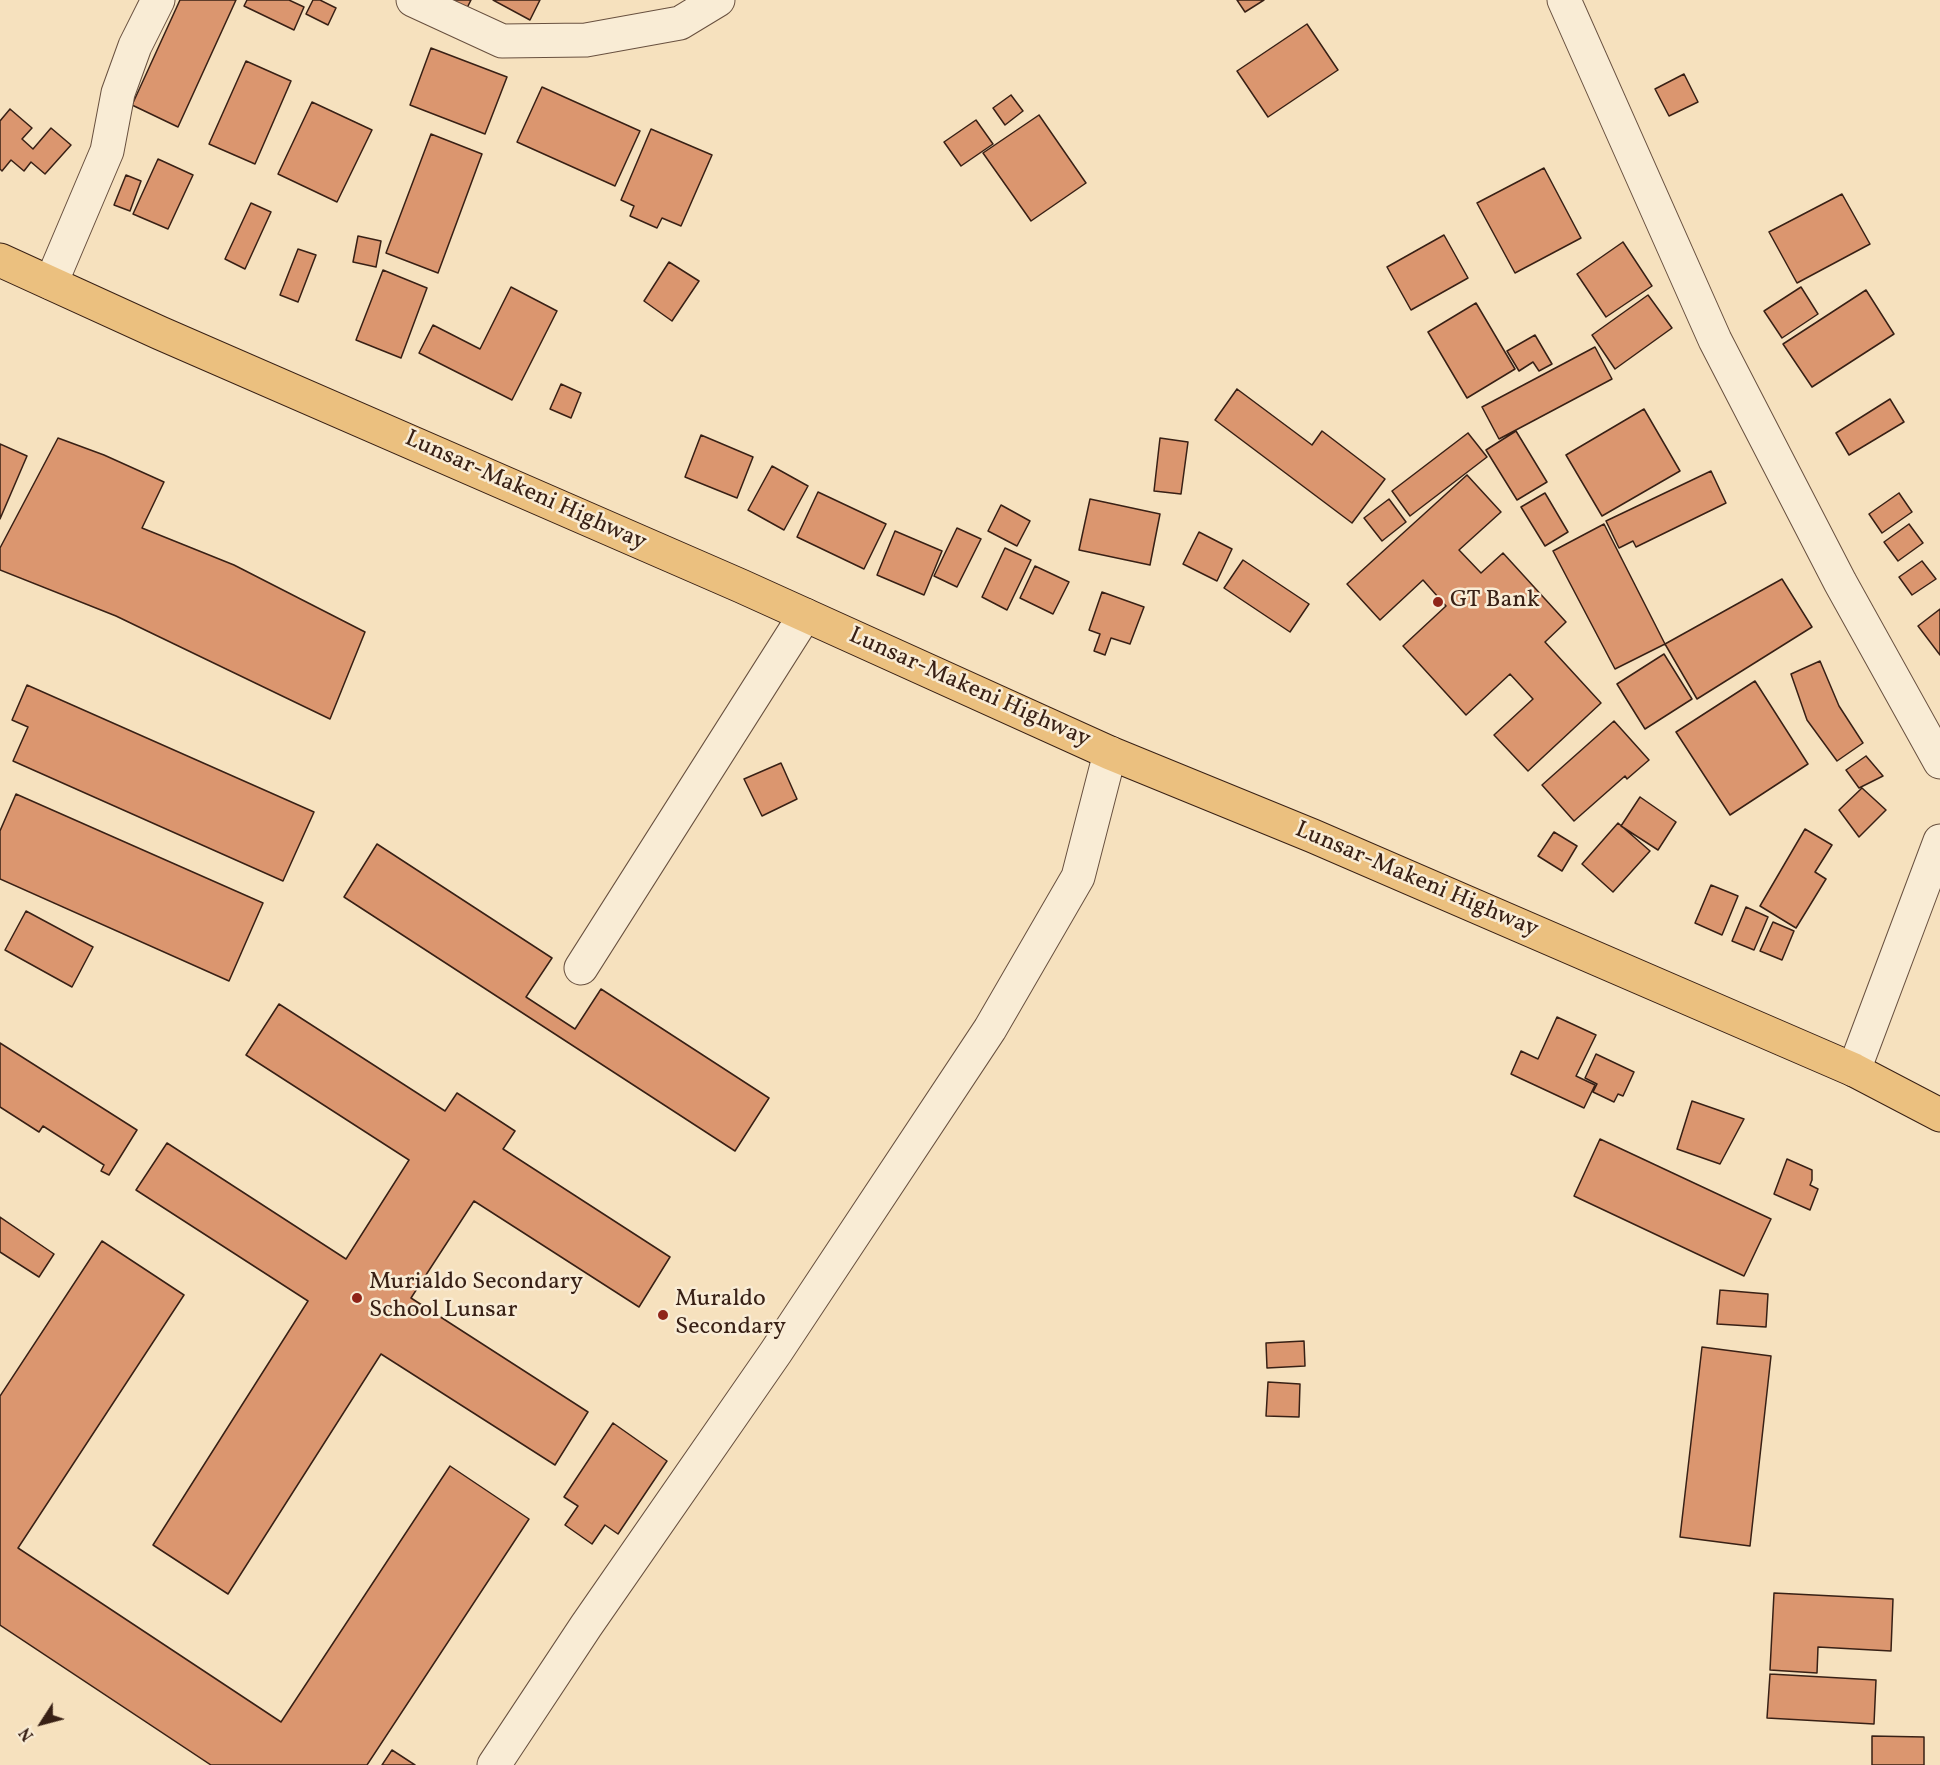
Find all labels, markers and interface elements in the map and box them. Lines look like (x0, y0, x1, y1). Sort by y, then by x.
street label: Lunsar-Makeni Highway (400, 426, 650, 558)
place label: GT Bank (1450, 588, 1540, 616)
marker: GT Bank (1431, 595, 1445, 609)
street label: Lunsar-Makeni Highway (844, 623, 1094, 755)
street label: Lunsar-Makeni Highway (1290, 817, 1542, 945)
place label: Murialdo Secondary School Lunsar (369, 1270, 583, 1326)
place label: Muraldo Secondary (675, 1287, 786, 1343)
marker: Murialdo Secondary School Lunsar (350, 1291, 364, 1305)
marker: Muraldo Secondary (656, 1308, 670, 1322)
north arrow (12, 1693, 72, 1753)
text: N (15, 1722, 40, 1745)

